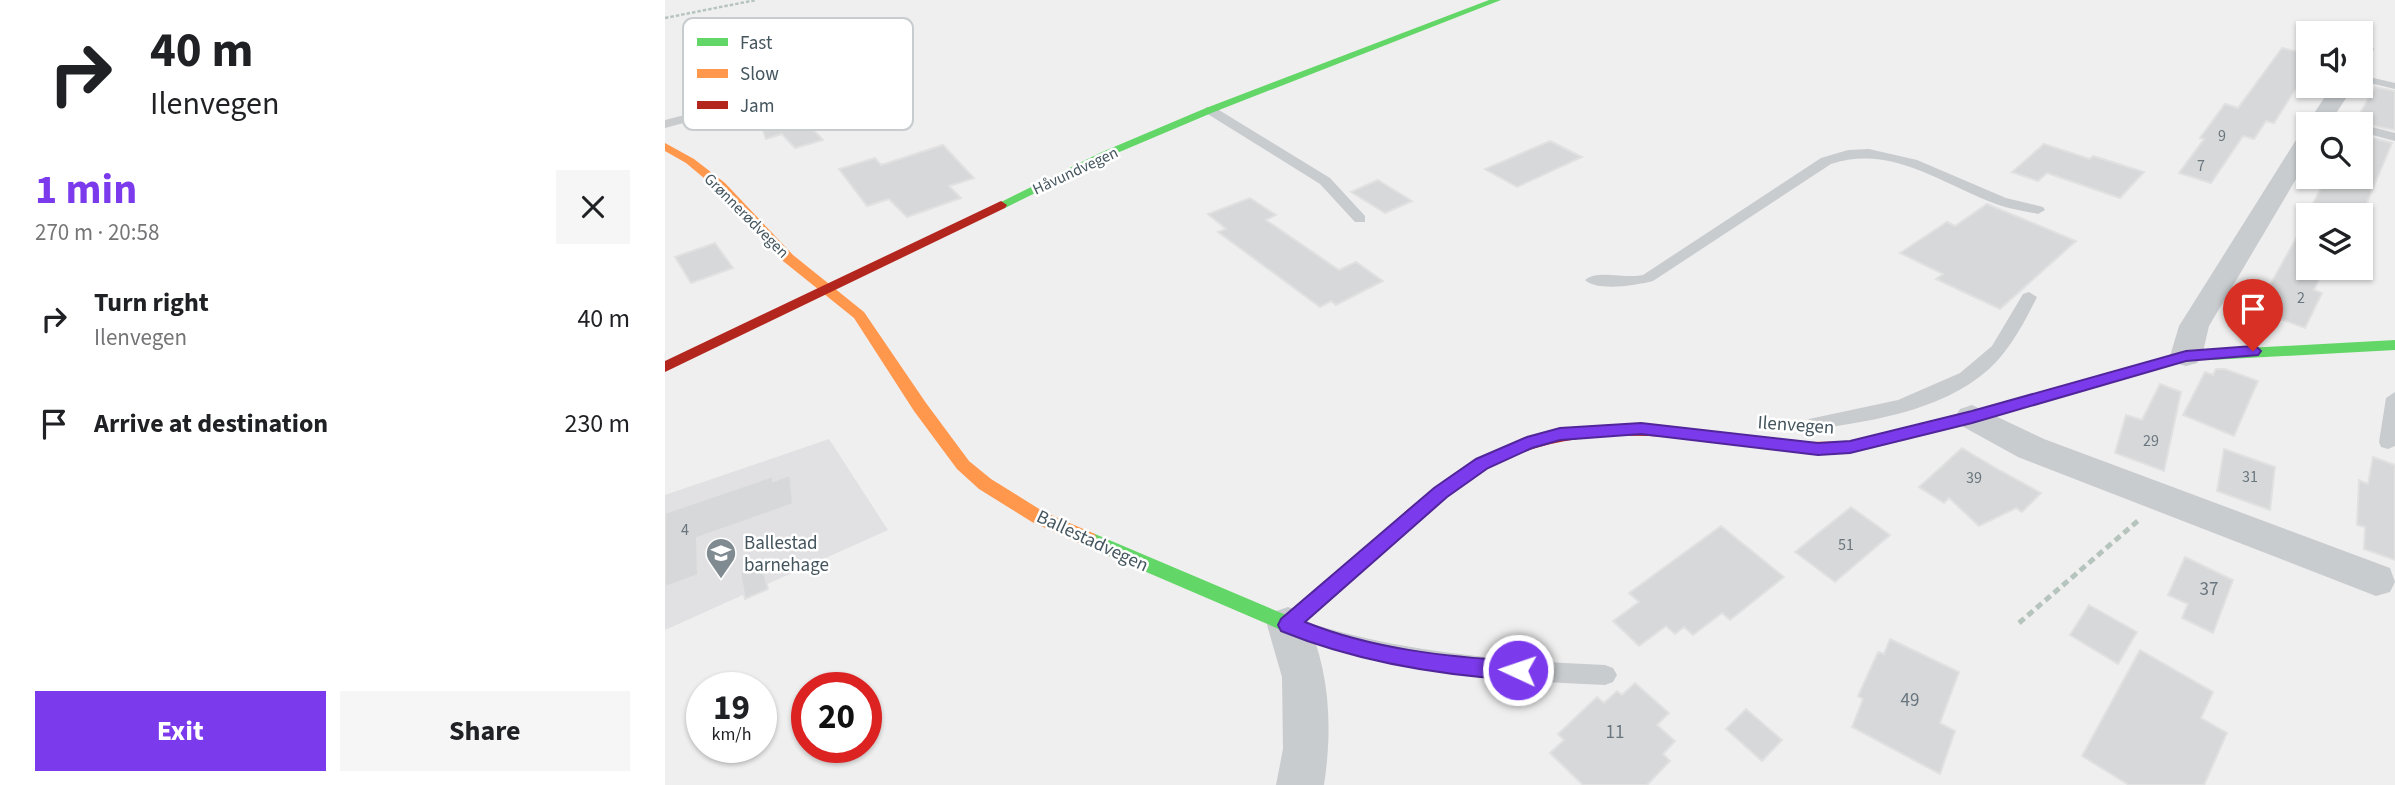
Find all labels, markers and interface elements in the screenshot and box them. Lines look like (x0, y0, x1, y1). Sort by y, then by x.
text: 40 m (150, 16, 254, 86)
legend (683, 18, 913, 130)
map controls (2296, 21, 2373, 280)
button: sound (2296, 21, 2373, 98)
icon: right (35, 28, 126, 119)
text: Fast (740, 30, 773, 57)
text: Slow (740, 61, 779, 88)
text: Ilenvegen (150, 81, 279, 127)
text: Jam (740, 93, 774, 120)
button: search (2296, 112, 2373, 189)
house number: 9 (2218, 125, 2226, 147)
street label: Håvundvegen (1029, 141, 1122, 200)
house number: 7 (2197, 155, 2205, 177)
text: 1 min (35, 160, 137, 220)
street label: Grønnerødvegen (699, 168, 794, 263)
button: close (556, 170, 630, 244)
button: layers (2296, 203, 2373, 280)
text: 270 m · 20:58 (35, 216, 159, 249)
pin (2223, 279, 2283, 351)
text: Turn right (94, 284, 209, 321)
house number: 2 (2297, 287, 2305, 309)
icon: arrive (2234, 290, 2272, 328)
icon: right (35, 300, 73, 338)
text: 40 m (577, 300, 630, 337)
text: Ilenvegen (94, 321, 187, 354)
icon: arrive (35, 405, 73, 443)
text: Arrive at destination (94, 405, 328, 442)
text: 230 m (564, 405, 630, 442)
street label: Ilenvegen (1757, 409, 1835, 442)
house number: 29 (2143, 430, 2159, 452)
house number: 31 (2242, 466, 2258, 488)
house number: 39 (1966, 467, 1982, 489)
street label: Ballestadvegen (1032, 504, 1153, 579)
house number: 4 (681, 519, 689, 541)
place label: Ballestad barnehage (744, 530, 829, 579)
house number: 51 (1838, 534, 1854, 556)
school or university icon: Ballestad barnehage (704, 536, 738, 580)
house number: 37 (2200, 576, 2218, 603)
position arrow (1481, 633, 1555, 707)
speed limit sign: 20 (791, 672, 882, 763)
text: 19 (713, 683, 750, 733)
house number: 49 (1901, 687, 1919, 714)
button: Exit (35, 691, 326, 771)
button: Share (340, 691, 630, 771)
house number: 11 (1606, 719, 1624, 746)
text: km/h (712, 722, 751, 747)

